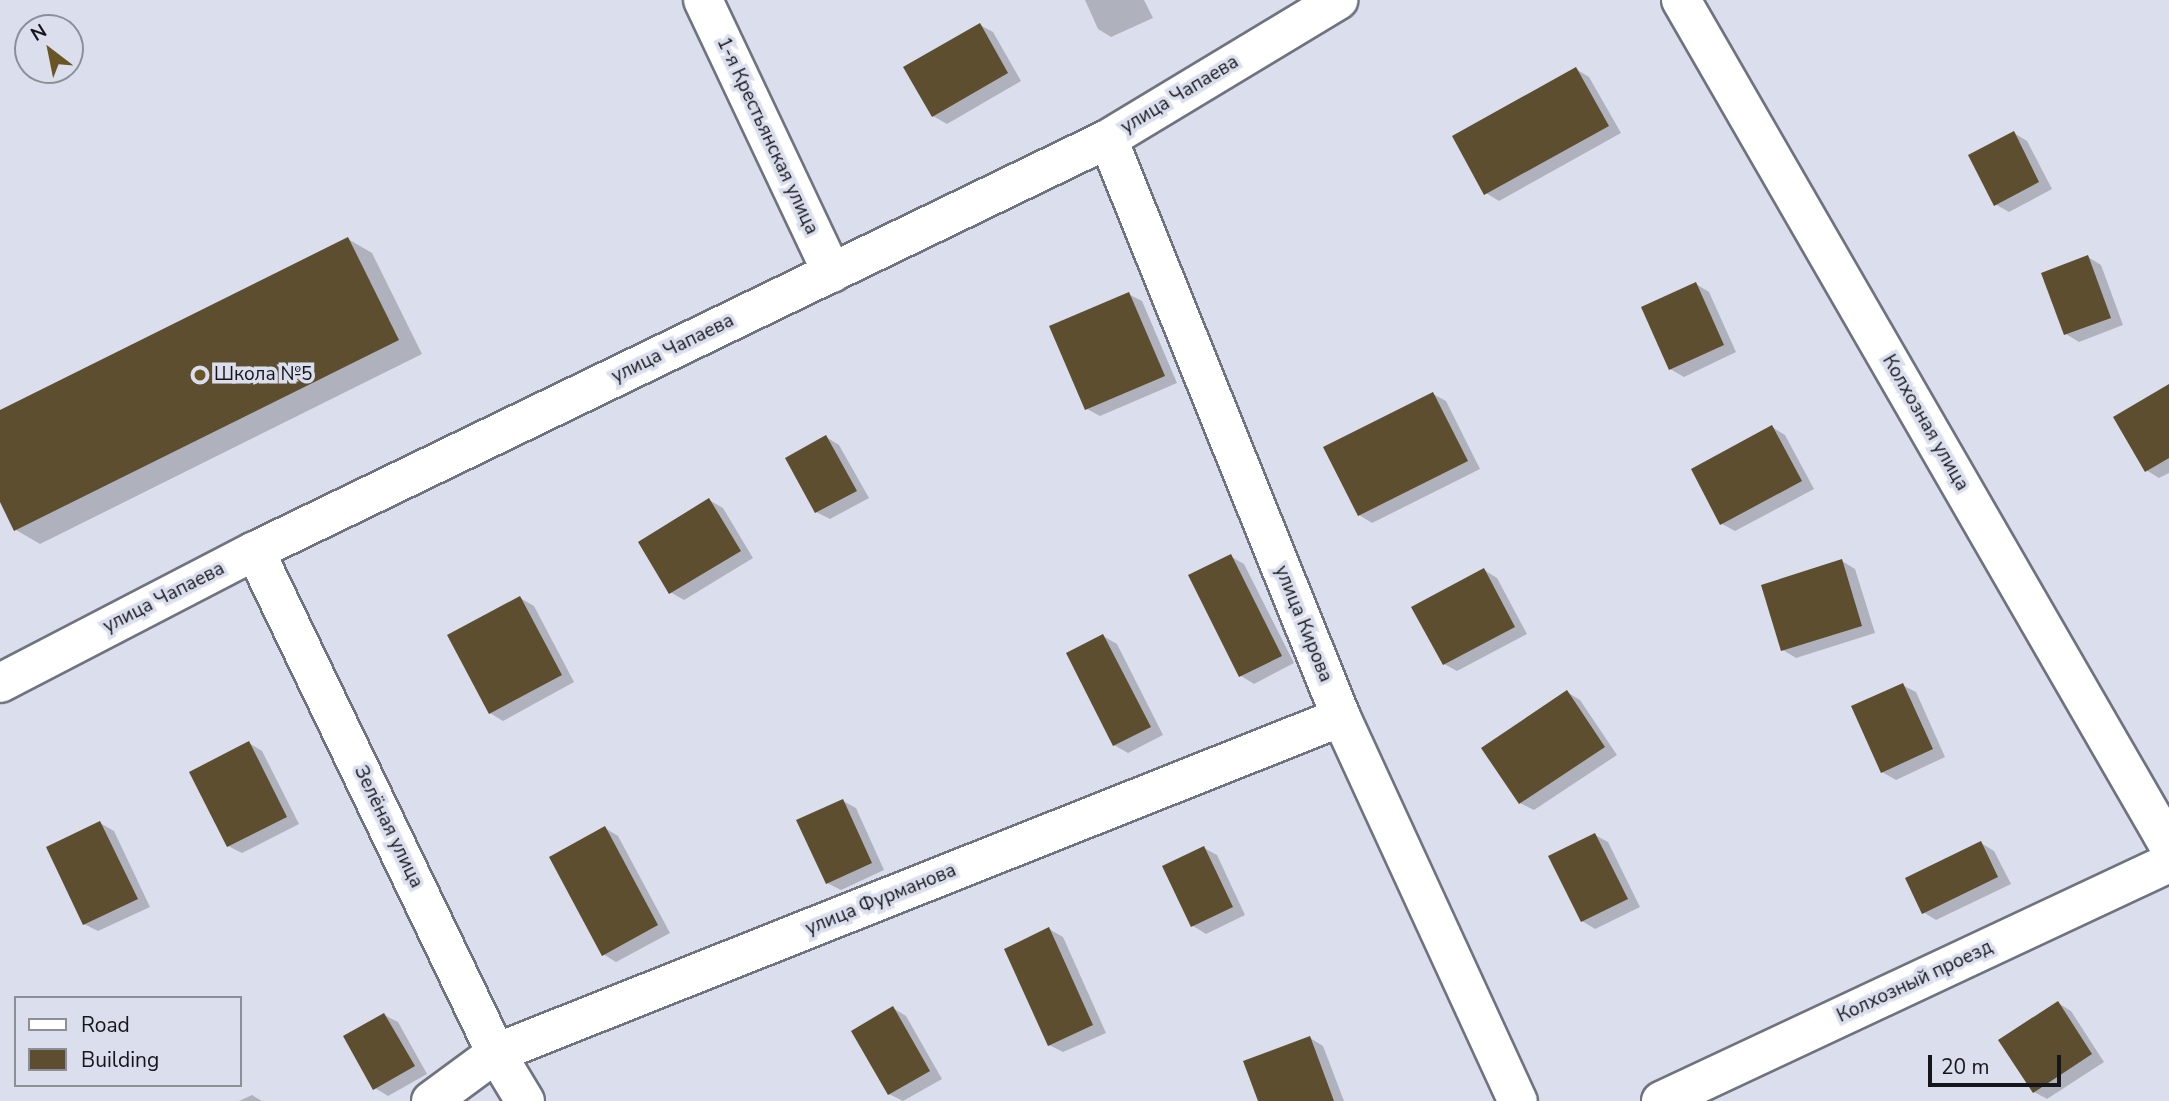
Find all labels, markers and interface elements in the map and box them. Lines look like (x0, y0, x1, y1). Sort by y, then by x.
north arrow (14, 14, 84, 84)
text: N (26, 18, 52, 48)
street label: 1-я Крестьянская улица (711, 34, 823, 238)
street label: улица Чапаева (1117, 51, 1243, 139)
street label: улица Чапаева (608, 310, 738, 388)
street label: Колхозная улица (1877, 351, 1973, 495)
place label: Школа №5 (214, 364, 312, 386)
marker: Школа №5 (192, 367, 208, 383)
street label: улица Чапаева (99, 558, 229, 638)
street label: улица Кирова (1269, 562, 1337, 686)
street label: Зелёная улица (349, 762, 427, 892)
street label: улица Фурманова (802, 859, 960, 941)
street label: Колхозный проезд (1834, 936, 1996, 1028)
legend (14, 996, 242, 1087)
text: Road (81, 1011, 130, 1039)
scale bar (1931, 1042, 2064, 1086)
text: Building (81, 1046, 159, 1074)
text: 20 m (1941, 1053, 1990, 1081)

